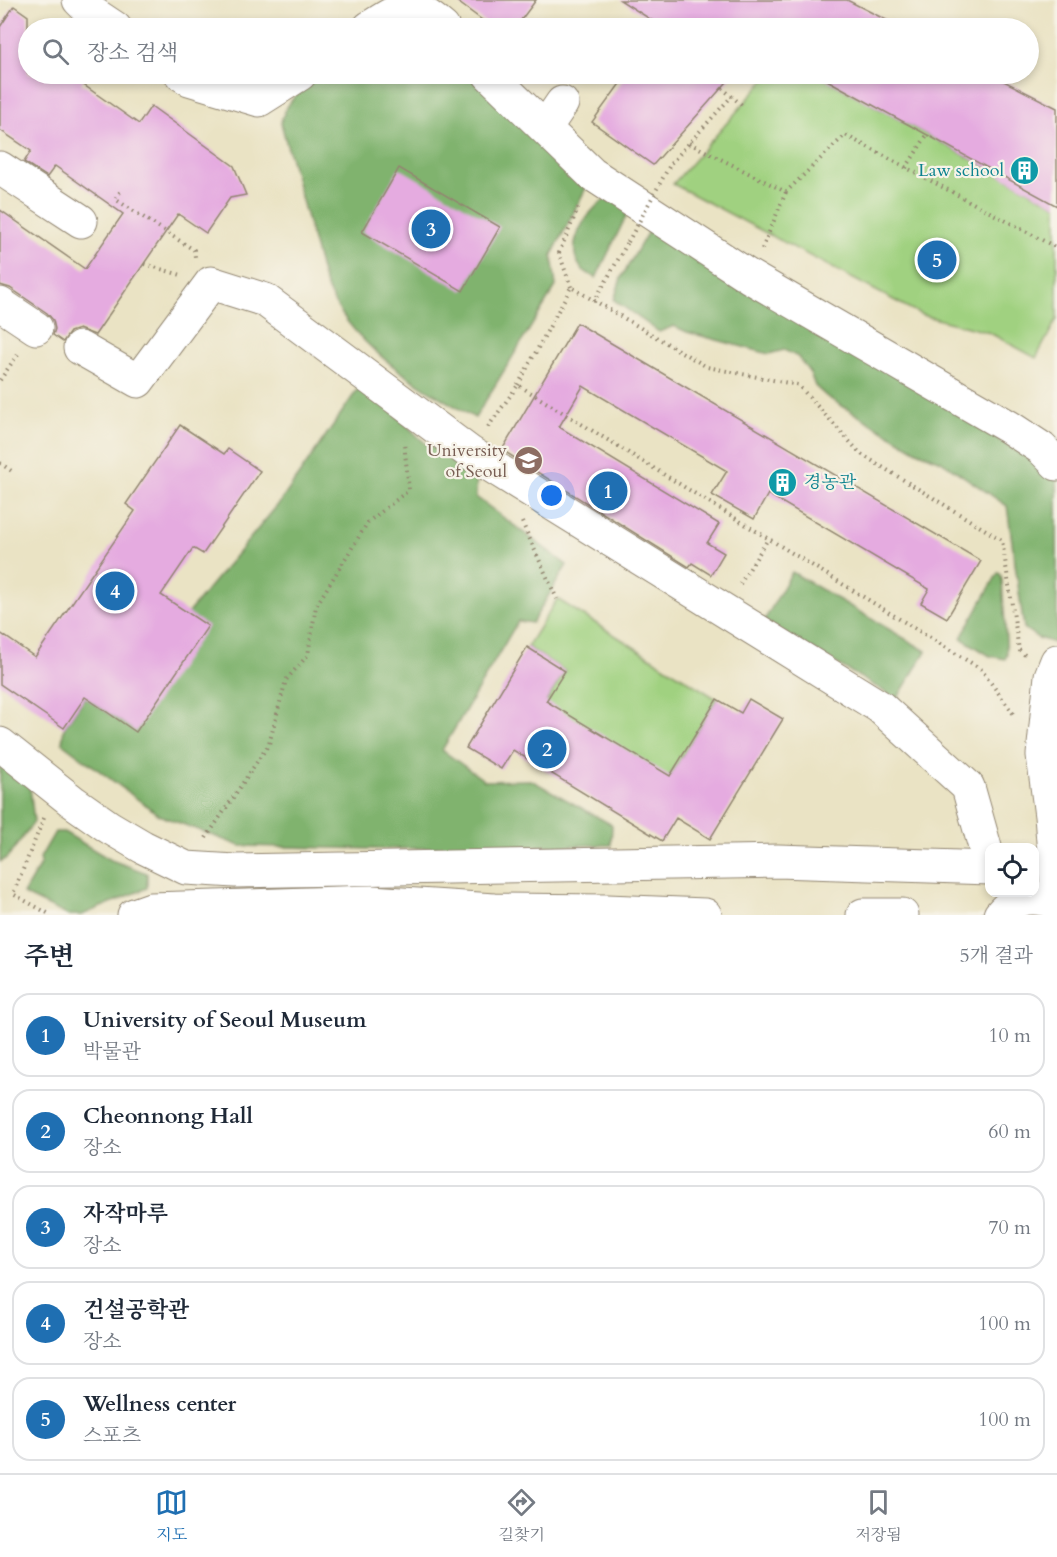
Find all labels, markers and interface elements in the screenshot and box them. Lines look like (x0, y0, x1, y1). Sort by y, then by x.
search box (18, 18, 1039, 84)
icon: search (39, 35, 72, 68)
text: 장소 검색 (87, 38, 178, 68)
building icon: Law school (1009, 154, 1041, 186)
place label: Law school (918, 158, 1004, 183)
pin: 3 (412, 206, 450, 252)
pin: 5 (918, 238, 956, 282)
place label: University of Seoul (427, 438, 507, 484)
school or university icon: University of Seoul (512, 444, 544, 476)
building icon: 경농관 (767, 466, 799, 498)
pin: 1 (588, 468, 628, 514)
place label: 경농관 (804, 470, 857, 495)
your location (537, 481, 566, 510)
pin: 4 (96, 568, 134, 614)
pin: 2 (528, 726, 566, 771)
map controls (985, 843, 1039, 897)
button: locate (985, 843, 1039, 897)
text: 주변 (24, 939, 74, 974)
text: 5개 결과 (959, 942, 1033, 969)
text: University of Seoul Museum (83, 1005, 366, 1035)
text: 1 (40, 1022, 51, 1049)
text: 10 m (988, 1022, 1031, 1049)
text: 박물관 (83, 1038, 141, 1065)
text: Cheonnong Hall (83, 1101, 253, 1131)
text: 2 (40, 1118, 51, 1145)
text: 60 m (988, 1118, 1031, 1145)
text: 장소 (83, 1134, 122, 1161)
text: 자작마루 (83, 1199, 168, 1229)
text: 3 (40, 1214, 51, 1241)
text: 70 m (988, 1214, 1031, 1241)
text: 장소 (83, 1232, 122, 1259)
text: 건설공학관 (83, 1295, 189, 1325)
text: 4 (40, 1310, 51, 1337)
text: 100 m (978, 1310, 1031, 1337)
text: 장소 (83, 1328, 122, 1355)
text: Wellness center (83, 1389, 236, 1419)
text: 5 (40, 1406, 51, 1433)
text: 100 m (978, 1406, 1031, 1433)
text: 스포츠 (83, 1422, 141, 1449)
tab: 지도 (155, 1486, 188, 1546)
tab: 길찾기 (499, 1486, 545, 1546)
tab: 저장됨 (855, 1486, 902, 1546)

